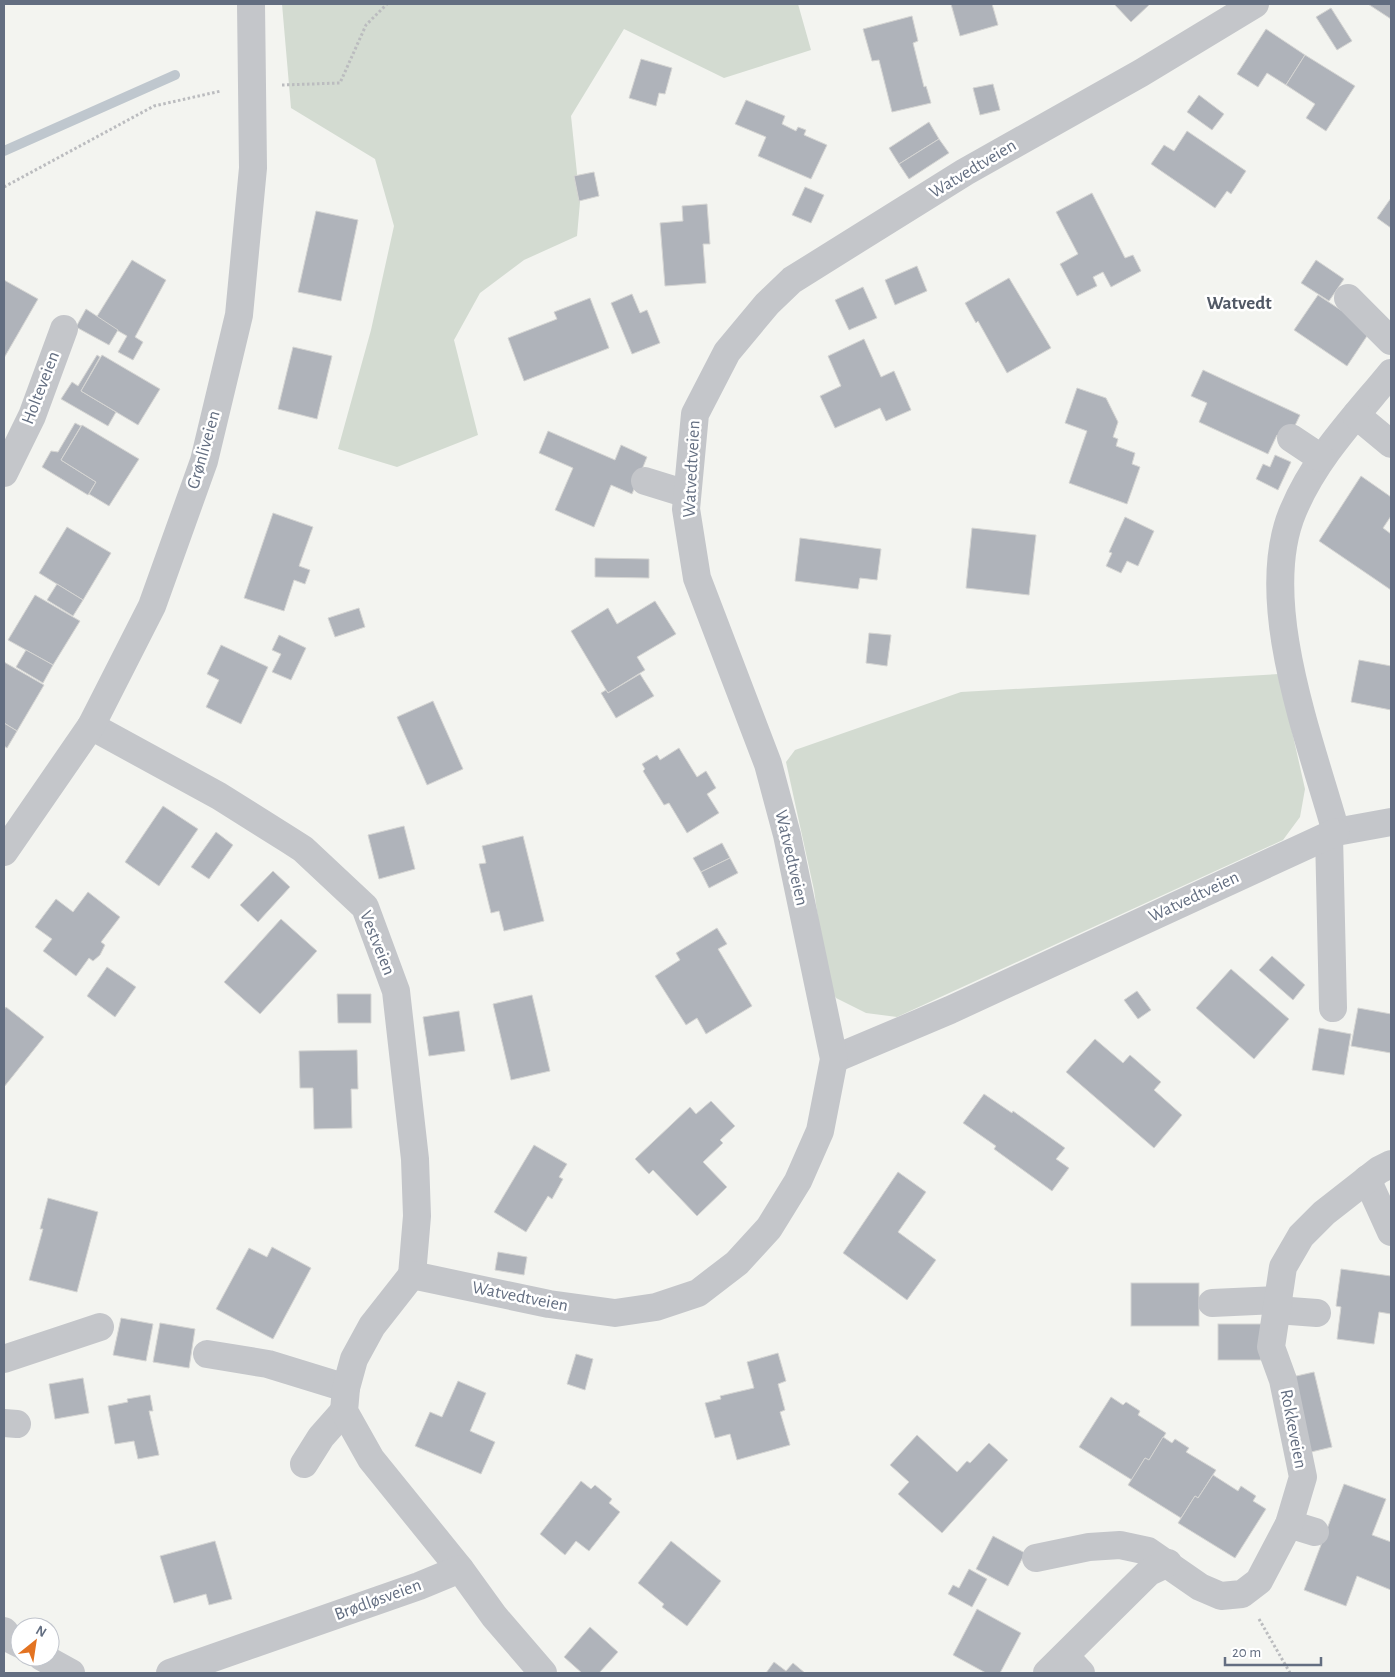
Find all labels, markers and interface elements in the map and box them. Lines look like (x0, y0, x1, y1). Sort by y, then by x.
street label: Watvedtveien (927, 136, 1019, 202)
district label: Watvedt (1206, 294, 1272, 313)
street label: Holteveien (19, 349, 63, 427)
street label: Grønliveien (184, 409, 224, 491)
street label: Watvedtveien (680, 420, 704, 518)
street label: Watvedtveien (771, 808, 811, 908)
street label: Watvedtveien (1146, 868, 1242, 926)
street label: Vestveien (356, 908, 398, 978)
street label: Watvedtveien (470, 1279, 570, 1315)
street label: Rokkeveien (1277, 1388, 1309, 1470)
street label: Brødløsveien (332, 1576, 424, 1624)
north arrow (10, 1617, 60, 1667)
text: N (33, 1623, 49, 1640)
scale bar (1225, 1634, 1321, 1666)
text: 20 m (1232, 1645, 1261, 1660)

